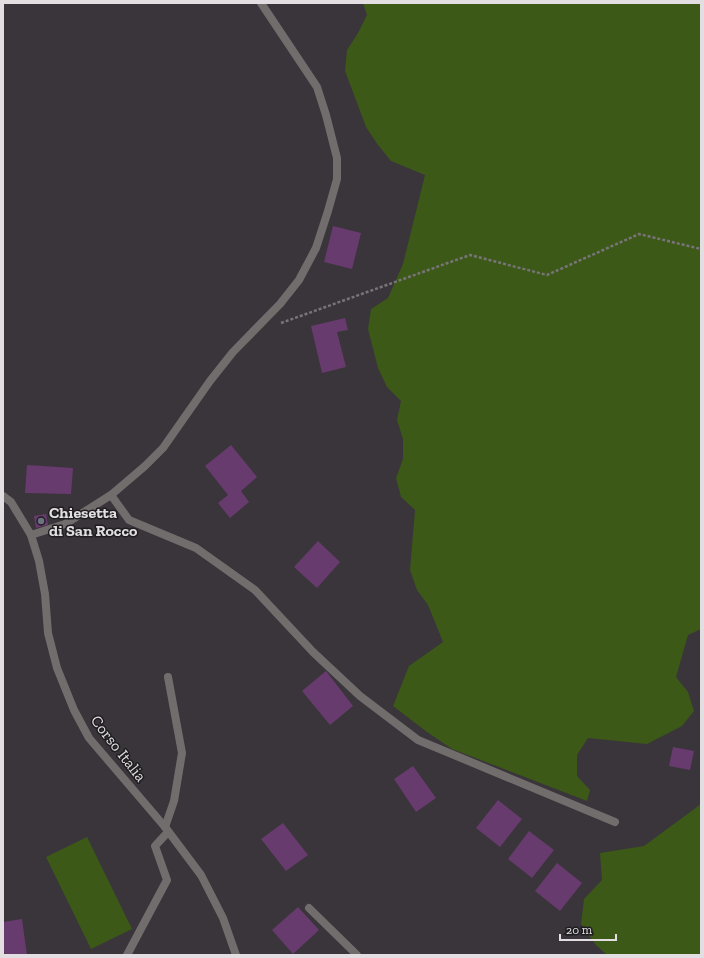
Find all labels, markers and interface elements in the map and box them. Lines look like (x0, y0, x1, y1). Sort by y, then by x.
place label: Chiesetta di San Rocco (49, 503, 138, 540)
marker: Chiesetta di San Rocco (36, 516, 46, 526)
street label: Corso Italia (87, 711, 151, 786)
scale bar (560, 916, 616, 942)
text: 20 m (566, 923, 593, 937)

